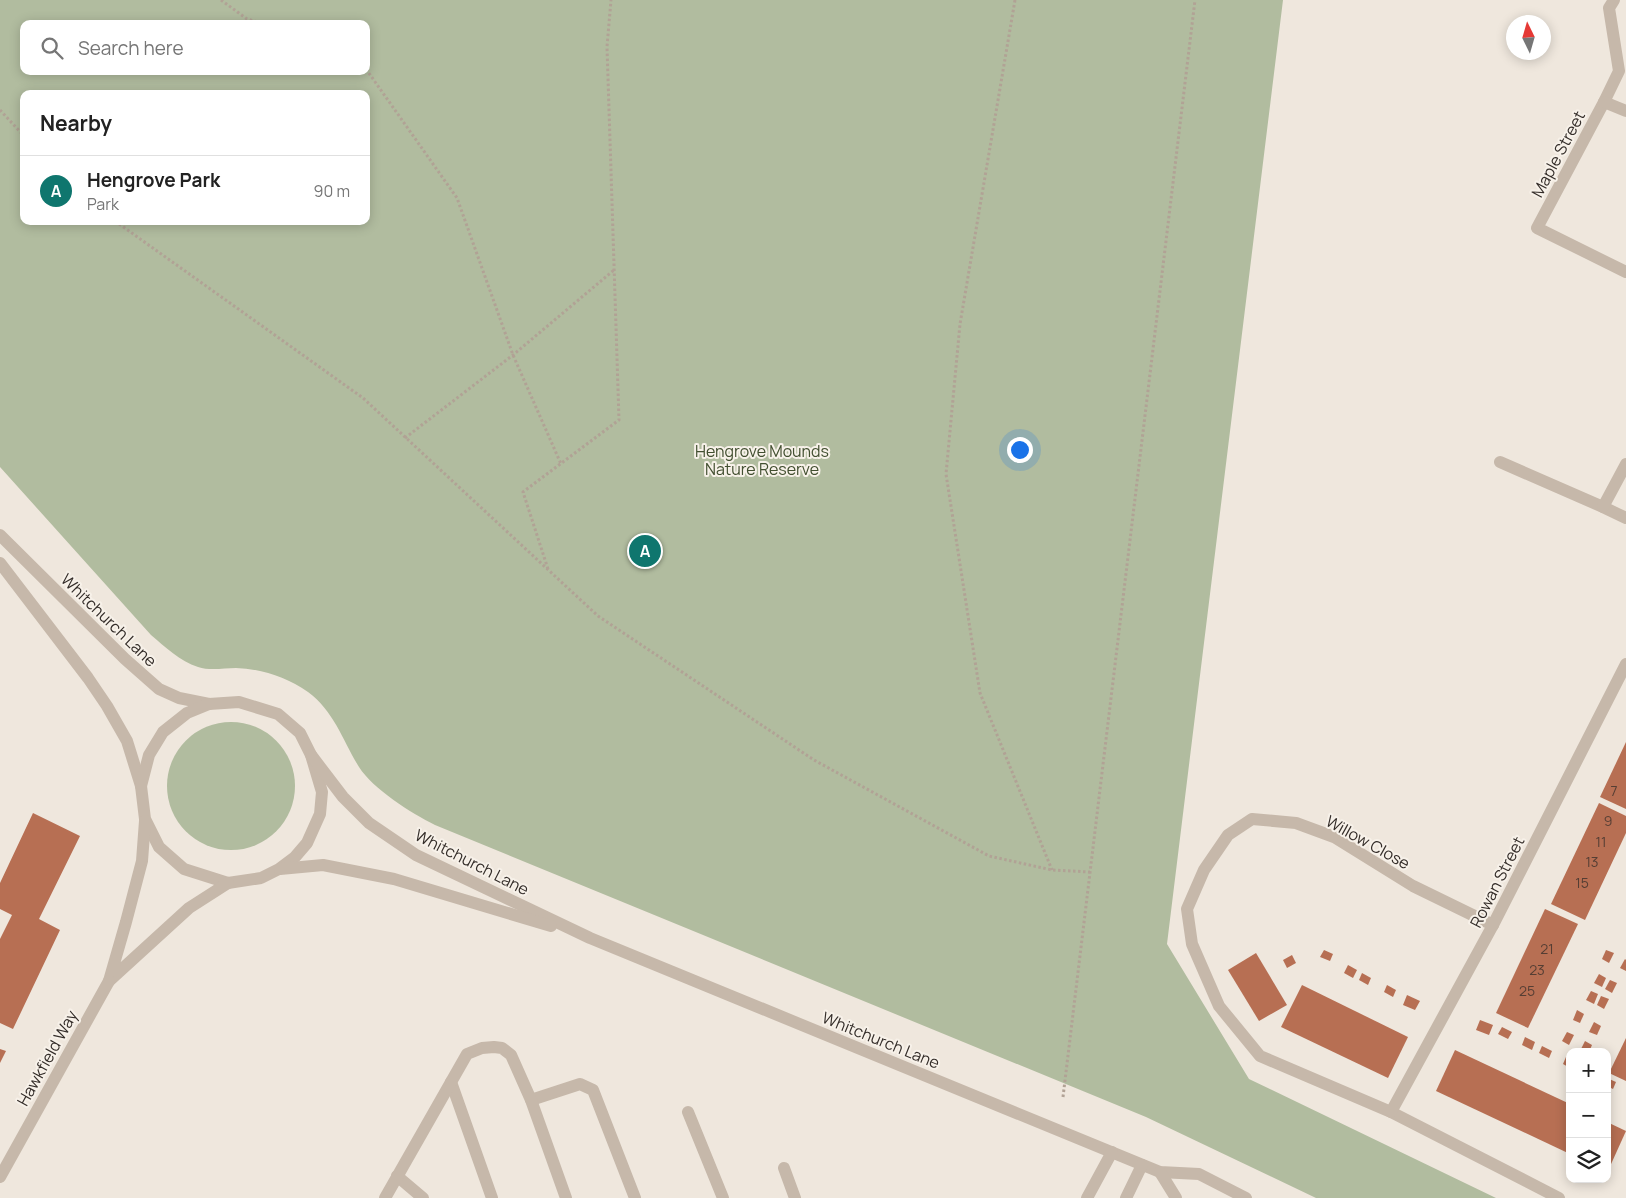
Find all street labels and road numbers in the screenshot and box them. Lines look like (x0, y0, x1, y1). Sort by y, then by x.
street label: Maple Street (1526, 107, 1590, 201)
street label: Whitchurch Lane (56, 569, 162, 671)
street label: Willow Close (1322, 810, 1414, 874)
street label: Whitchurch Lane (411, 824, 533, 900)
street label: Rowan Street (1465, 833, 1529, 931)
street label: Hawkfield Way (12, 1006, 83, 1110)
street label: Whitchurch Lane (819, 1006, 943, 1074)

